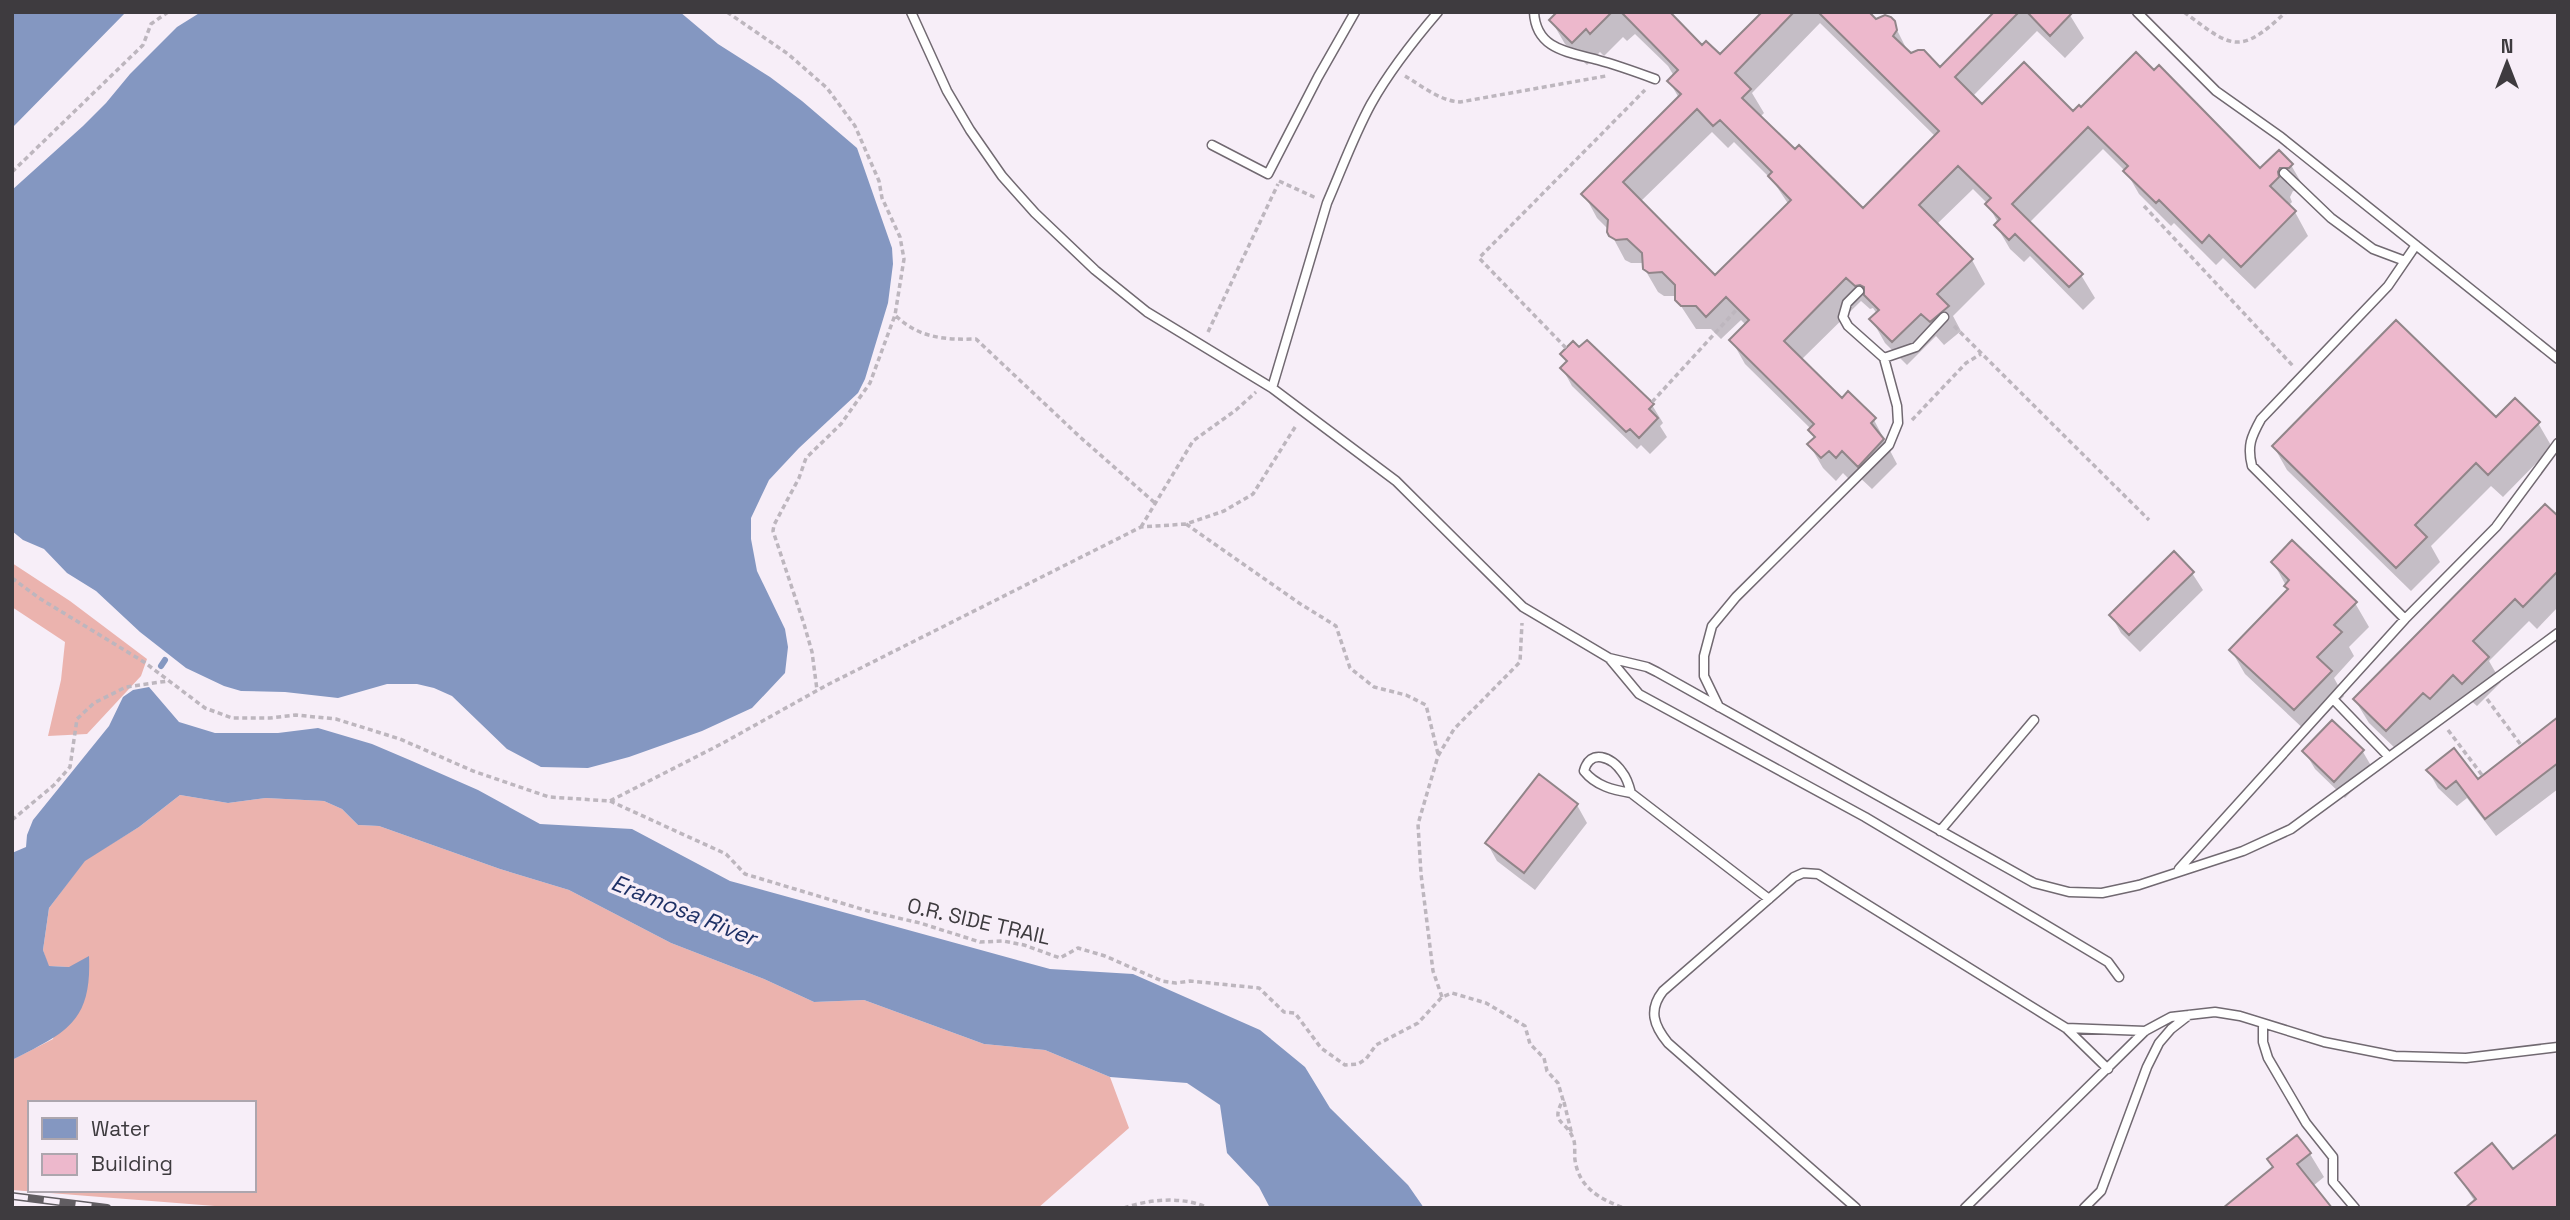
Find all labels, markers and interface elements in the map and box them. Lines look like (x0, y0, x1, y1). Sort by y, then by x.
north arrow (2472, 28, 2542, 98)
text: N (2501, 34, 2513, 59)
water label: Eramosa River (607, 867, 763, 954)
street label: O.R. SIDE TRAIL (905, 891, 1053, 951)
legend (28, 1101, 256, 1192)
text: Water (91, 1115, 150, 1142)
text: Building (91, 1150, 173, 1177)

